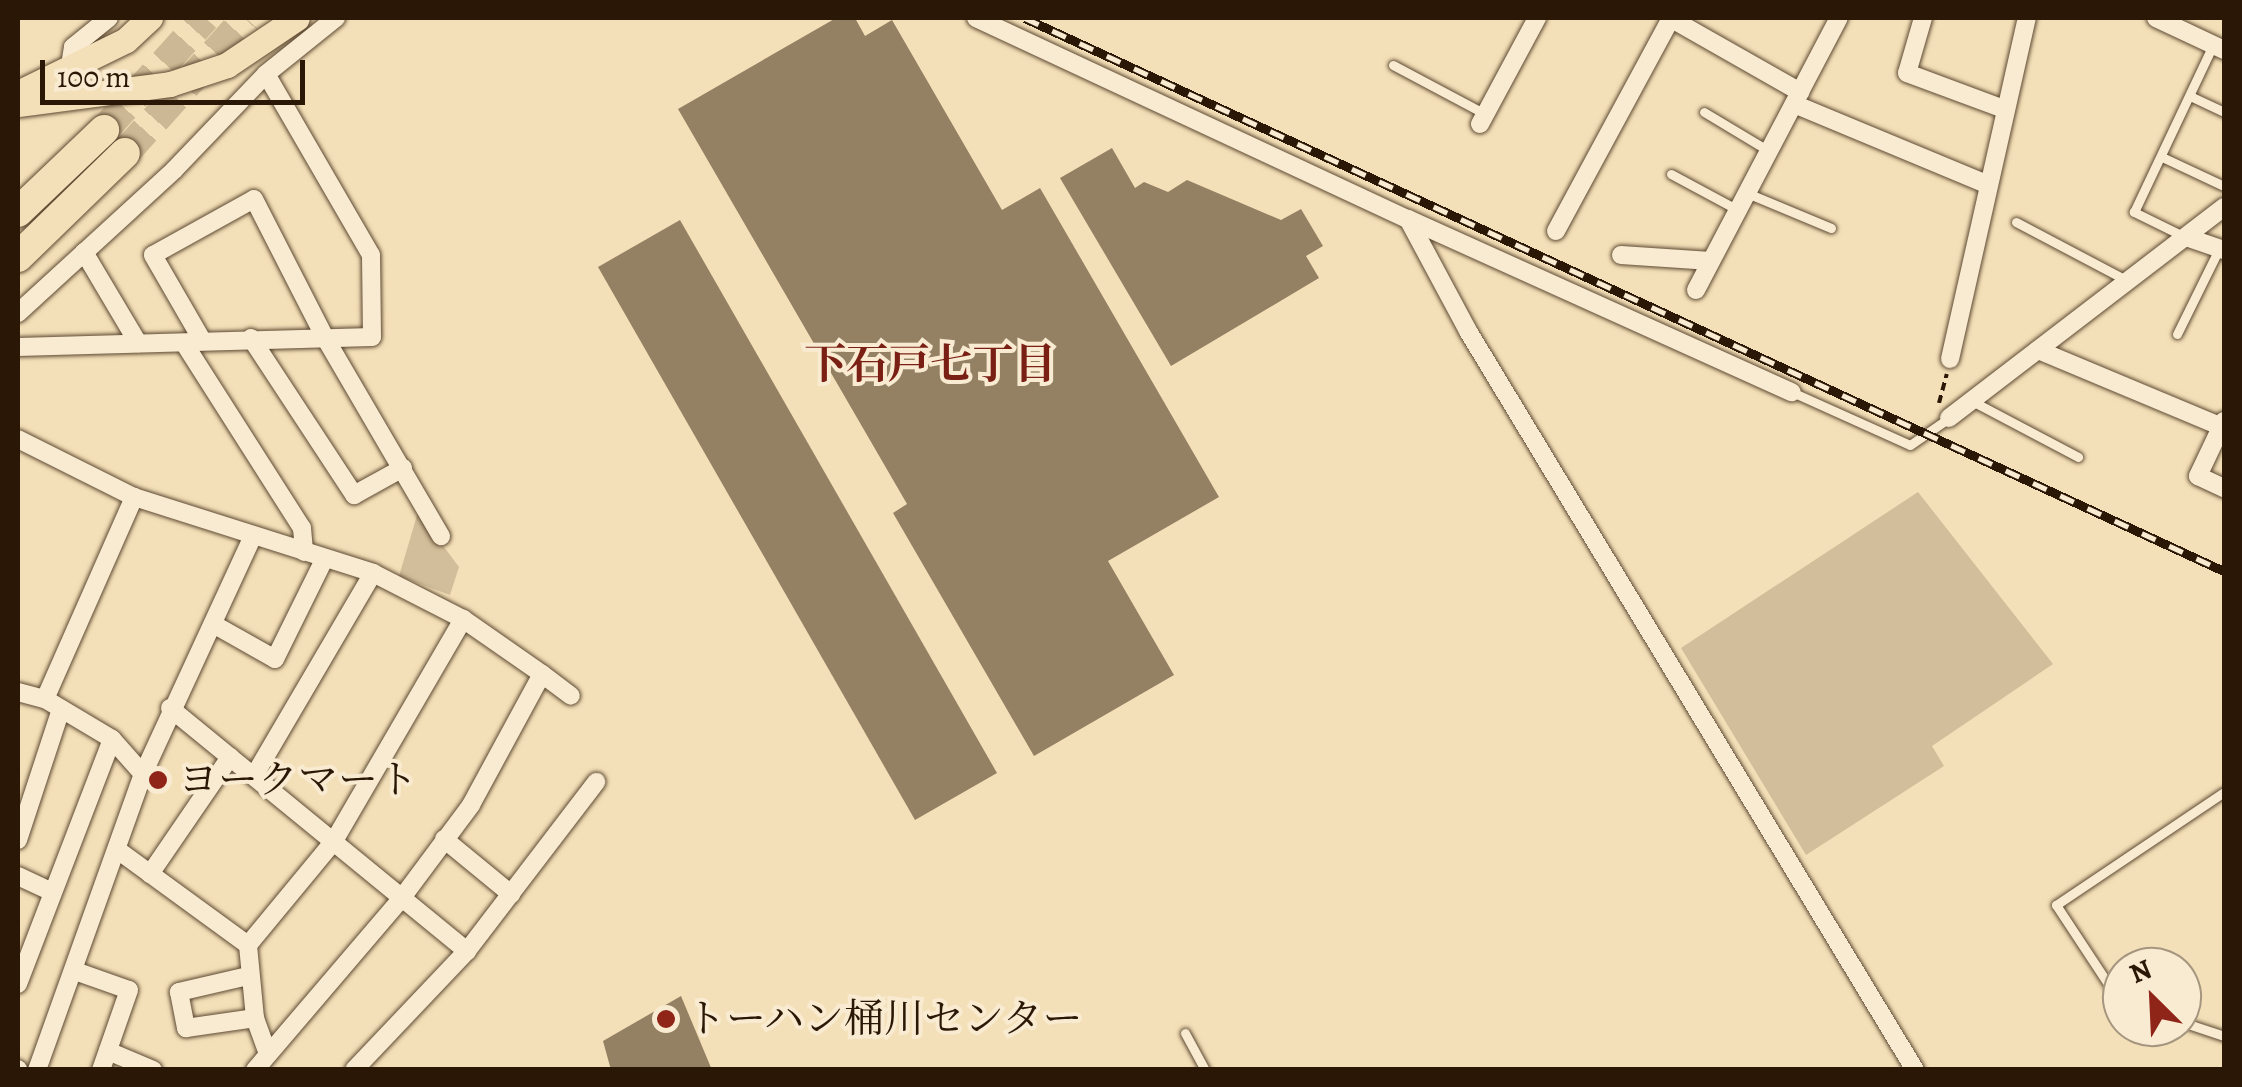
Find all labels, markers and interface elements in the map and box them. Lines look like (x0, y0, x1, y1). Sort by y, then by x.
scale bar (45, 40, 310, 102)
text: 100 m (57, 57, 130, 97)
district label: 下石戸七丁目 (804, 339, 1056, 389)
place label: ヨークマート (178, 756, 418, 804)
marker: ヨークマート (147, 769, 169, 791)
north arrow (2102, 947, 2202, 1047)
text: N (2124, 950, 2158, 993)
place label: トーハン桶川センター (686, 995, 1086, 1043)
marker: トーハン桶川センター (655, 1008, 677, 1030)

